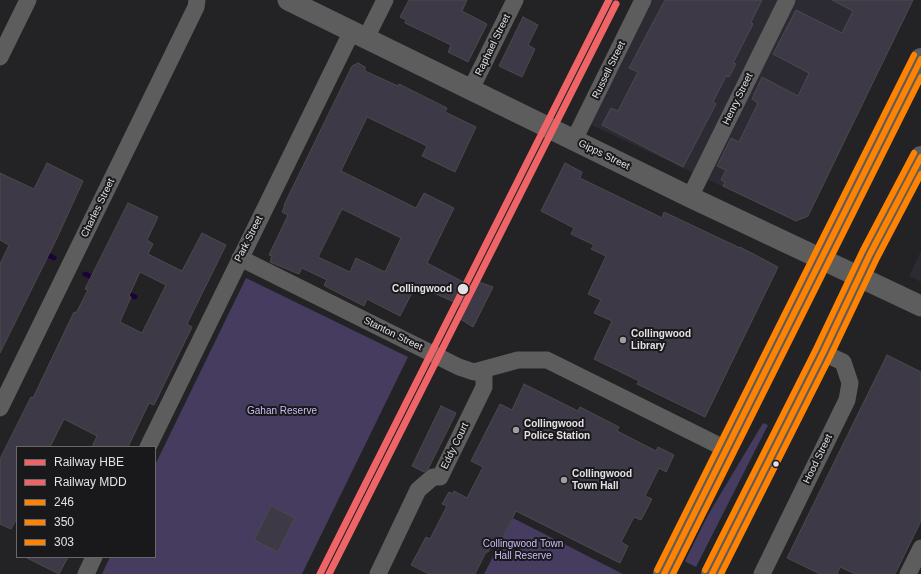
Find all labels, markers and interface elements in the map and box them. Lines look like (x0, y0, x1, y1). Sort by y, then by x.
street label: Raphael Street (473, 12, 513, 78)
street label: Russell Street (590, 39, 628, 101)
street label: Henry Street (720, 71, 756, 127)
street label: Gipps Street (576, 137, 632, 173)
street label: Charles Street (79, 177, 117, 239)
street label: Park Street (232, 214, 266, 264)
marker: Collingwood (456, 282, 470, 296)
place label: Collingwood (392, 283, 452, 295)
street label: Stanton Street (362, 315, 424, 353)
place label: Collingwood Library (631, 328, 691, 352)
marker: Collingwood Library (618, 335, 628, 345)
park label: Gahan Reserve (247, 405, 317, 417)
place label: Collingwood Police Station (524, 418, 590, 442)
street label: Eddy Court (439, 421, 471, 471)
marker: Collingwood Police Station (511, 425, 521, 435)
street label: Hood Street (801, 432, 835, 486)
legend (16, 446, 156, 558)
text: Railway HBE (54, 455, 124, 469)
unlabelled marker (771, 459, 781, 469)
place label: Collingwood Town Hall (572, 468, 632, 492)
text: Railway MDD (54, 475, 127, 489)
marker: Collingwood Town Hall (559, 475, 569, 485)
text: 246 (54, 495, 74, 509)
text: 350 (54, 515, 74, 529)
text: 303 (54, 535, 74, 549)
park label: Collingwood Town Hall Reserve (483, 538, 563, 562)

